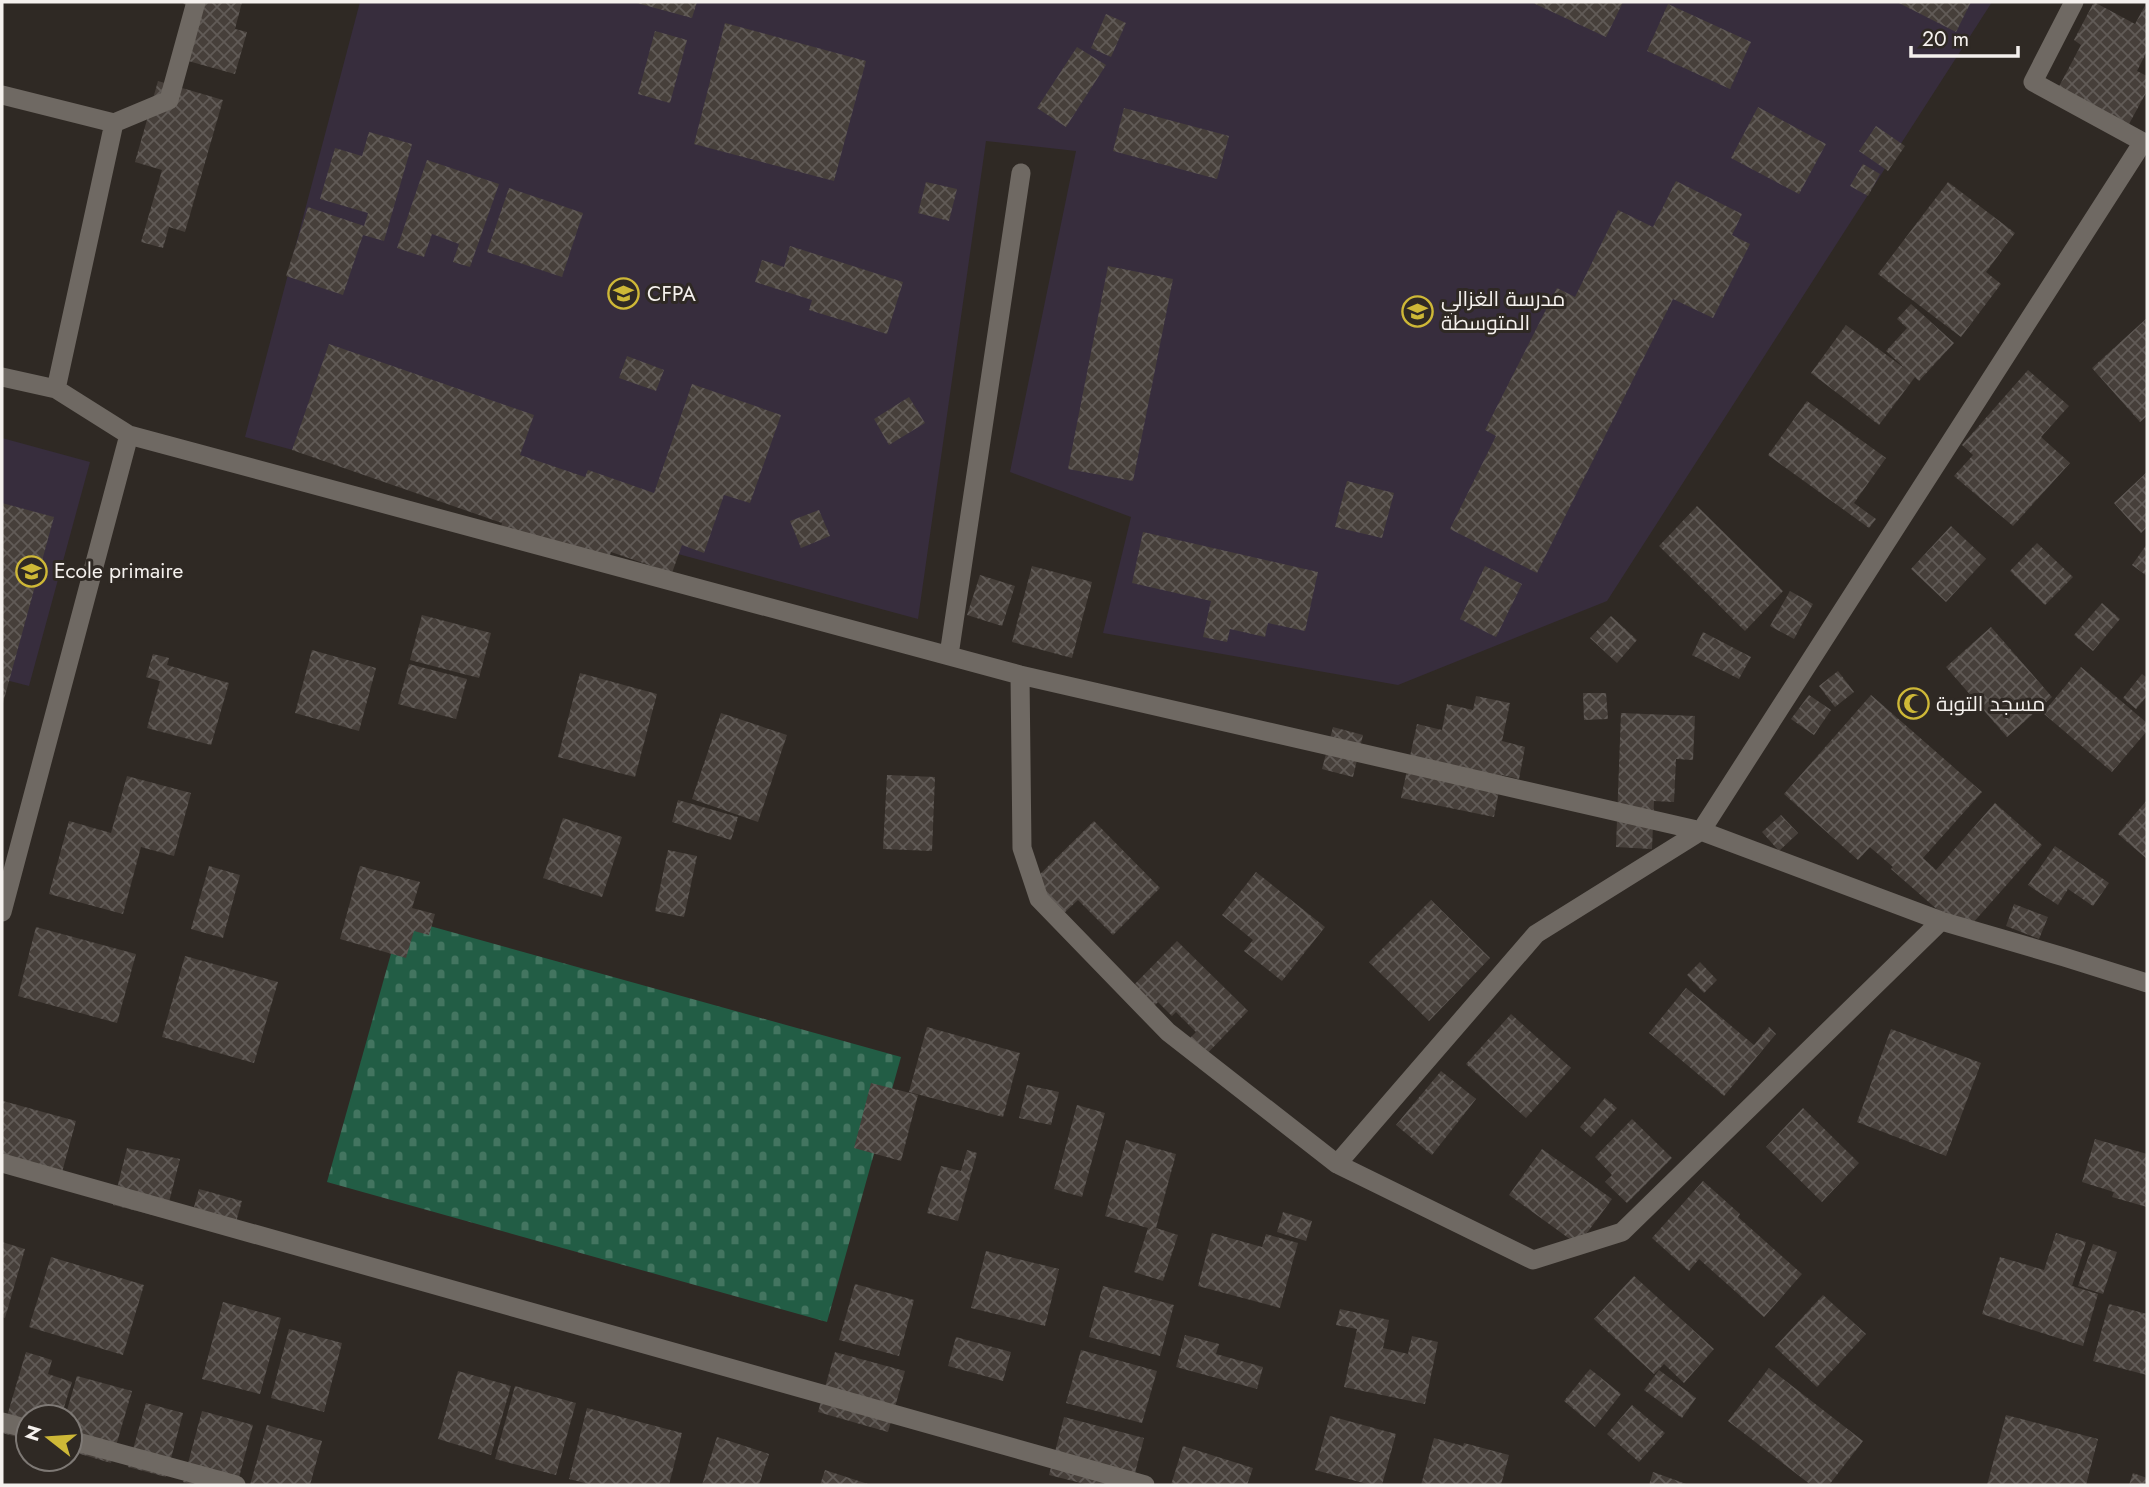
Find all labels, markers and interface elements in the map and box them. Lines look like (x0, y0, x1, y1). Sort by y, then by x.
scale bar (1911, 14, 2018, 58)
text: 20 m (1922, 24, 1969, 54)
school or university icon: CFPA (607, 277, 641, 311)
place label: CFPA (647, 279, 696, 309)
place label: مدرسة الغزالي المتوسطة (1441, 284, 1565, 338)
school or university icon: مدرسة الغزالي المتوسطة (1401, 294, 1435, 328)
school or university icon: Ecole primaire (14, 554, 48, 588)
place label: Ecole primaire (54, 556, 183, 586)
mosque icon: مسجد التوبة (1896, 687, 1930, 721)
place label: مسجد التوبة (1936, 689, 2045, 719)
north arrow (14, 1403, 84, 1473)
text: N (18, 1422, 48, 1444)

